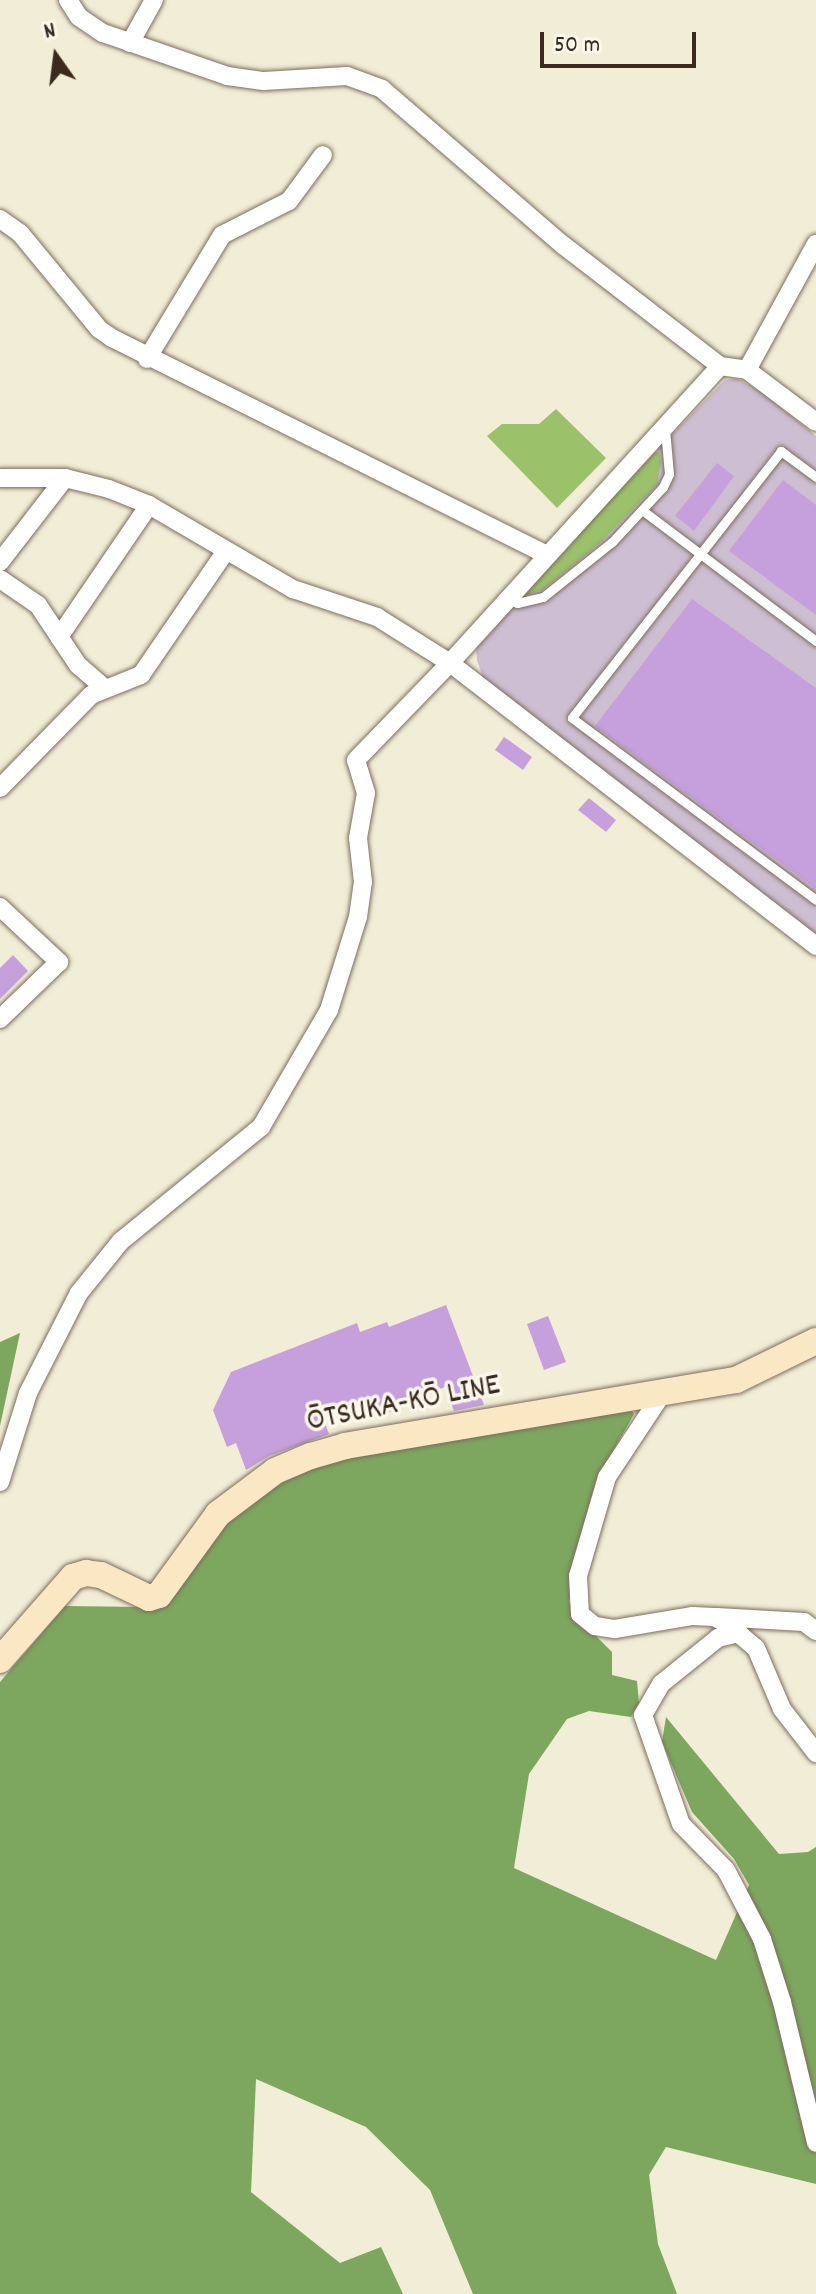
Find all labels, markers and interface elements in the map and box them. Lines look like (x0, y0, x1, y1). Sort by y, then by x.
north arrow (16, 16, 96, 96)
text: N (41, 16, 59, 49)
scale bar (544, 16, 700, 66)
text: 50 m (554, 29, 600, 63)
street label: ŌTSUKA-KŌ LINE (304, 1367, 504, 1443)

